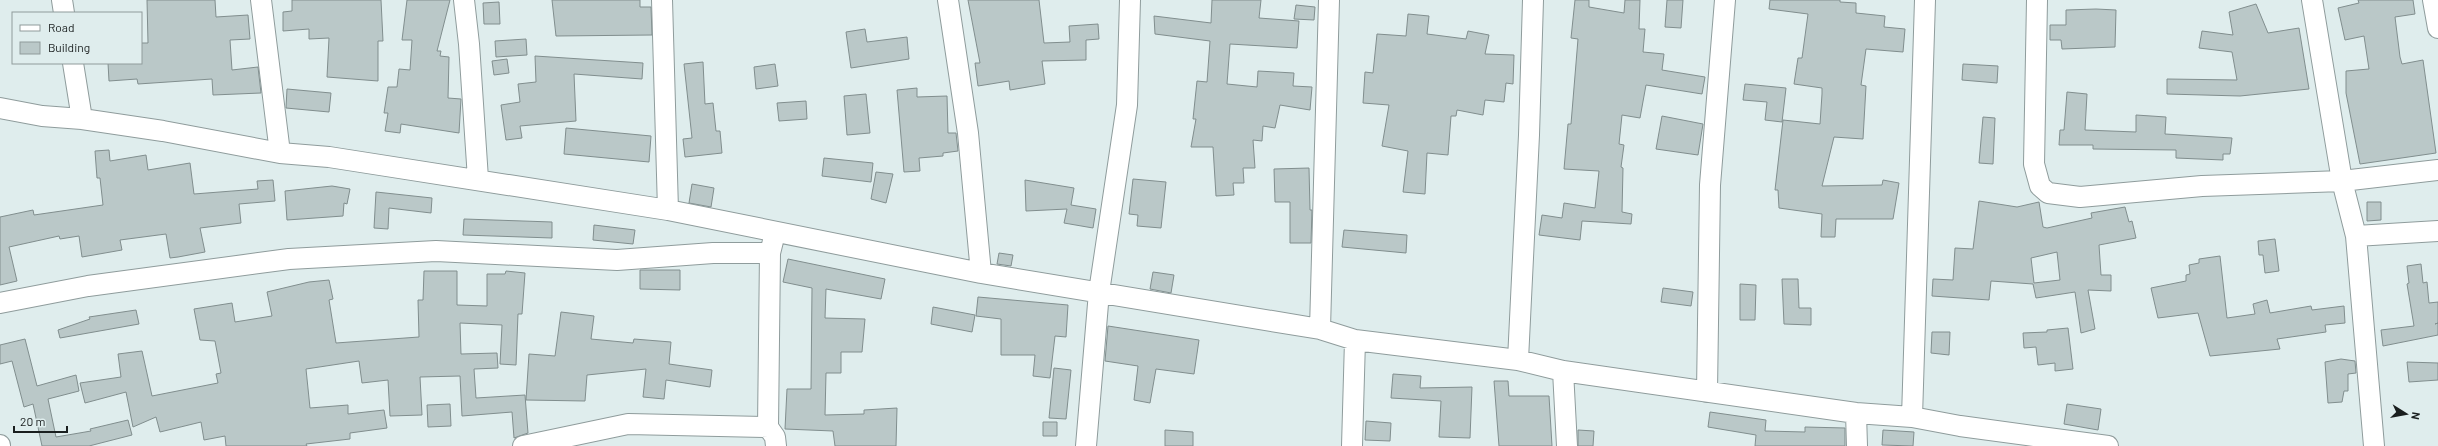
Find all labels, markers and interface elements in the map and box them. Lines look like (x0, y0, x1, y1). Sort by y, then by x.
legend (12, 12, 142, 64)
text: Road (48, 20, 75, 34)
text: Building (48, 40, 90, 54)
north arrow (2386, 394, 2426, 434)
scale bar (14, 408, 67, 434)
text: N (2409, 411, 2423, 421)
text: 20 m (20, 414, 46, 428)

